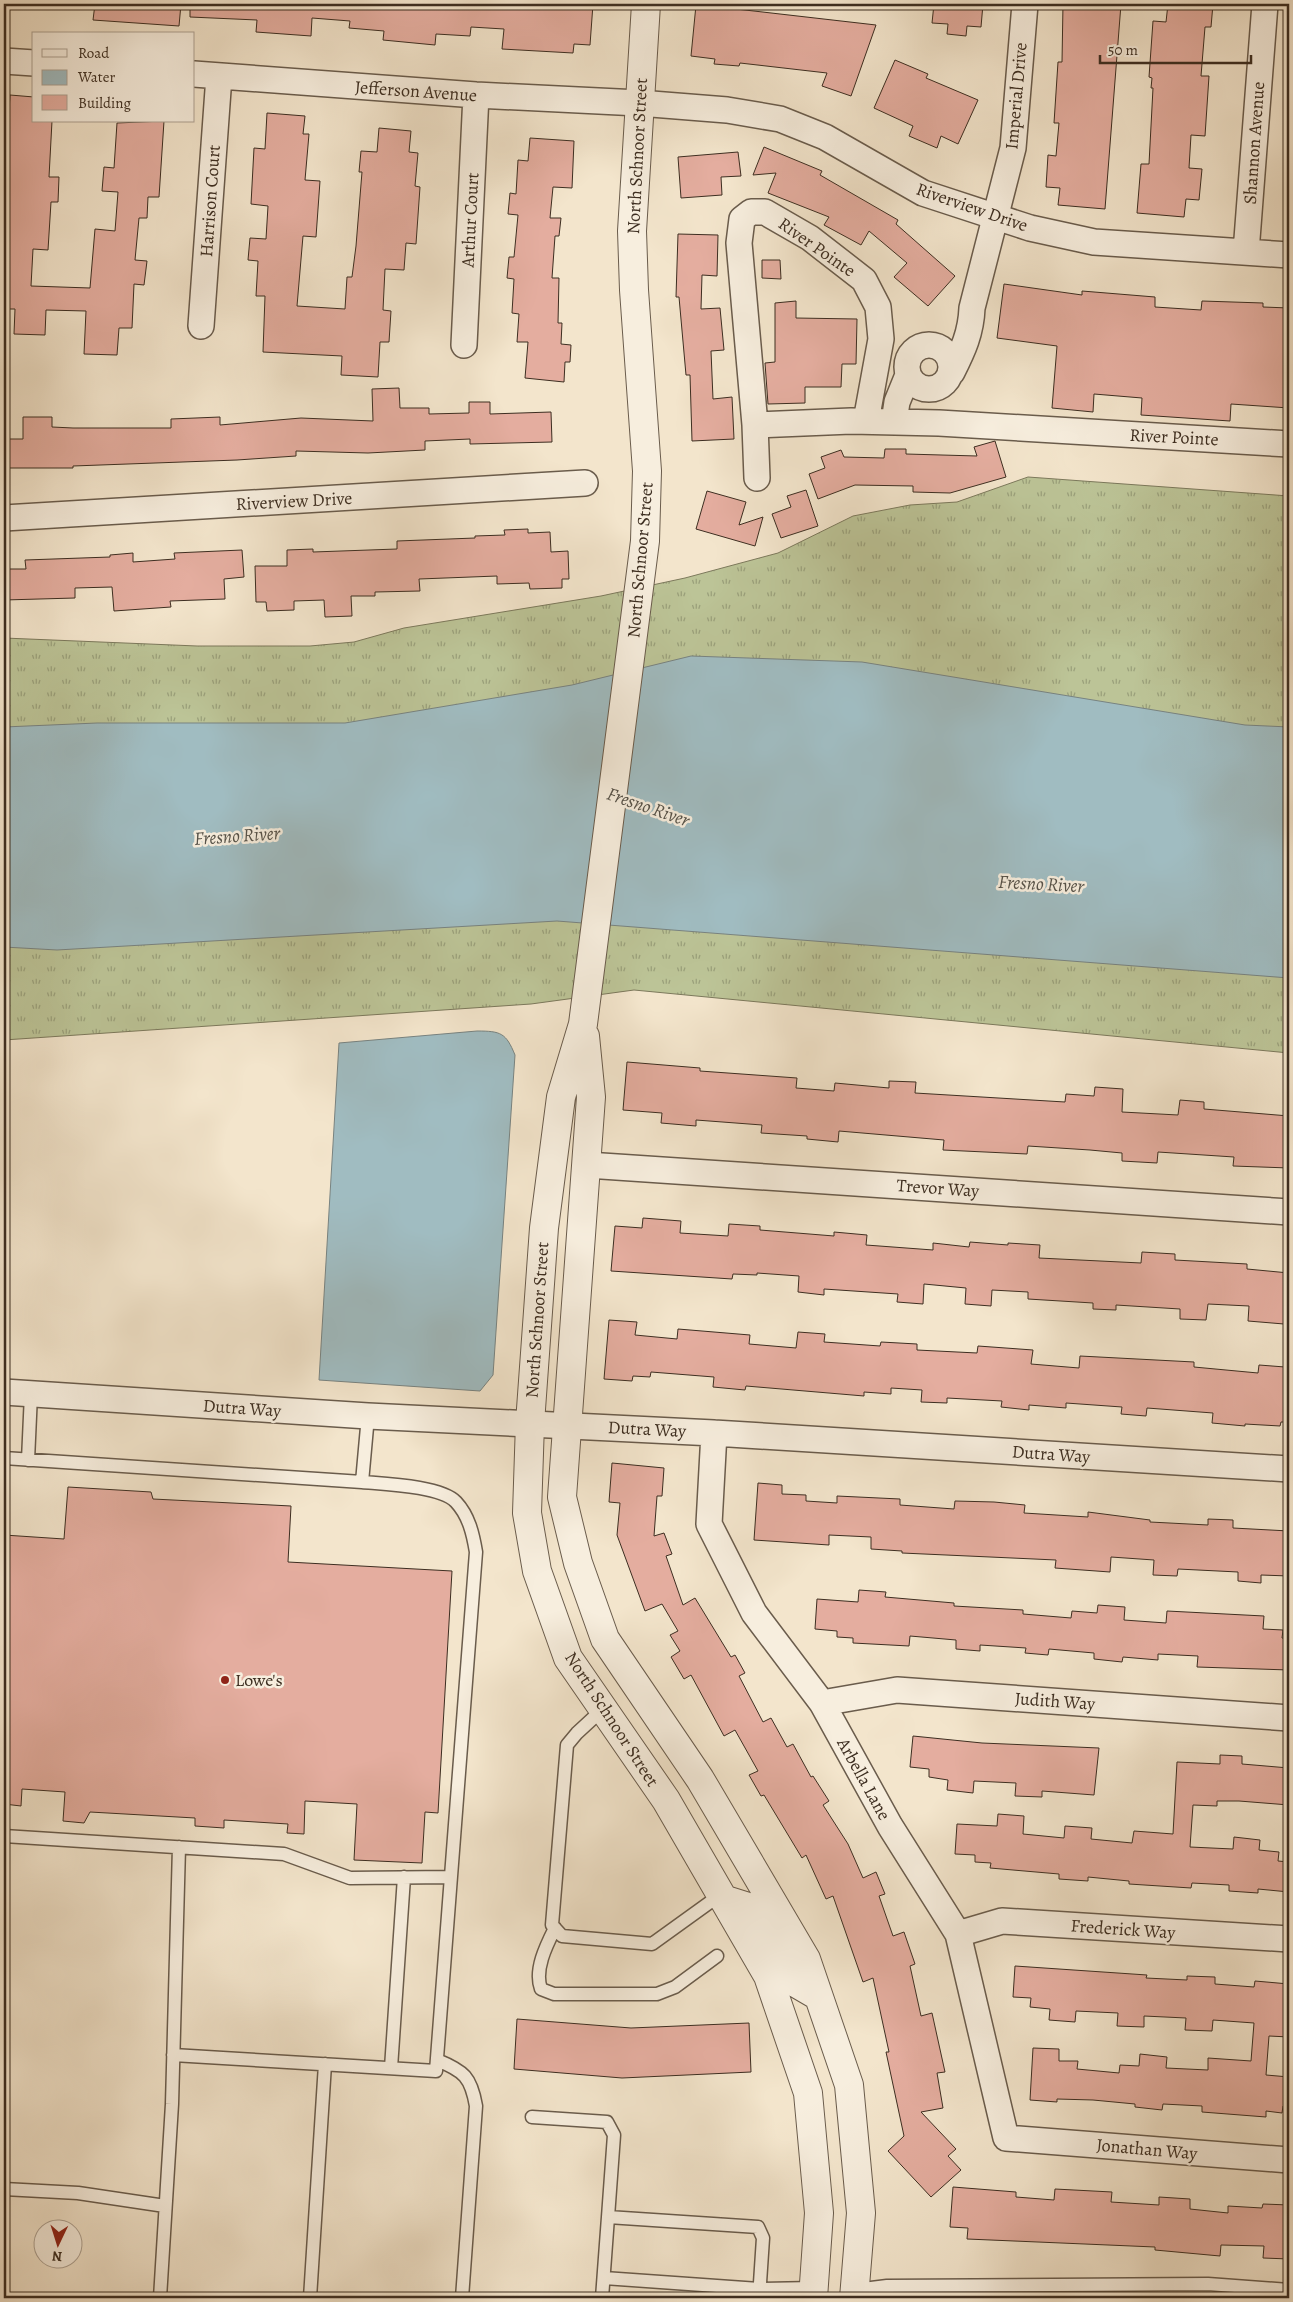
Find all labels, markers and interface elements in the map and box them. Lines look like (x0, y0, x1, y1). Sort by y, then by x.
legend (32, 32, 195, 122)
scale bar (1100, 32, 1252, 64)
text: 50 m (1108, 40, 1138, 60)
street label: Imperial Drive (999, 41, 1033, 151)
text: Road (78, 43, 110, 63)
text: Water (77, 67, 115, 87)
street label: Jefferson Avenue (354, 75, 478, 107)
street label: North Schnoor Street (621, 77, 653, 235)
street label: Shannon Avenue (1238, 81, 1270, 205)
text: Building (78, 93, 131, 113)
street label: Harrison Court (194, 144, 226, 258)
street label: Arthur Court (455, 172, 484, 269)
street label: Riverview Drive (913, 177, 1031, 237)
street label: River Pointe (774, 212, 860, 282)
street label: River Pointe (1129, 423, 1219, 451)
street label: North Schnoor Street (621, 481, 659, 639)
street label: Riverview Drive (235, 486, 353, 516)
water label: Fresno River (603, 781, 694, 834)
water label: Fresno River (193, 820, 282, 852)
water label: Fresno River (997, 869, 1086, 899)
street label: Trevor Way (896, 1173, 981, 1203)
street label: North Schnoor Street (520, 1241, 554, 1399)
street label: Dutra Way (202, 1393, 283, 1423)
street label: Dutra Way (607, 1415, 688, 1443)
street label: Dutra Way (1011, 1439, 1092, 1469)
street label: North Schnoor Street (559, 1647, 665, 1791)
place label: Lowe's (235, 1668, 283, 1692)
marker: Lowe's (219, 1674, 231, 1686)
street label: Judith Way (1014, 1686, 1097, 1716)
street label: Arbella Lane (831, 1733, 896, 1824)
street label: Frederick Way (1070, 1913, 1177, 1945)
street label: Jonathan Way (1096, 2133, 1199, 2165)
north arrow (32, 2220, 82, 2270)
text: N (51, 2247, 63, 2266)

